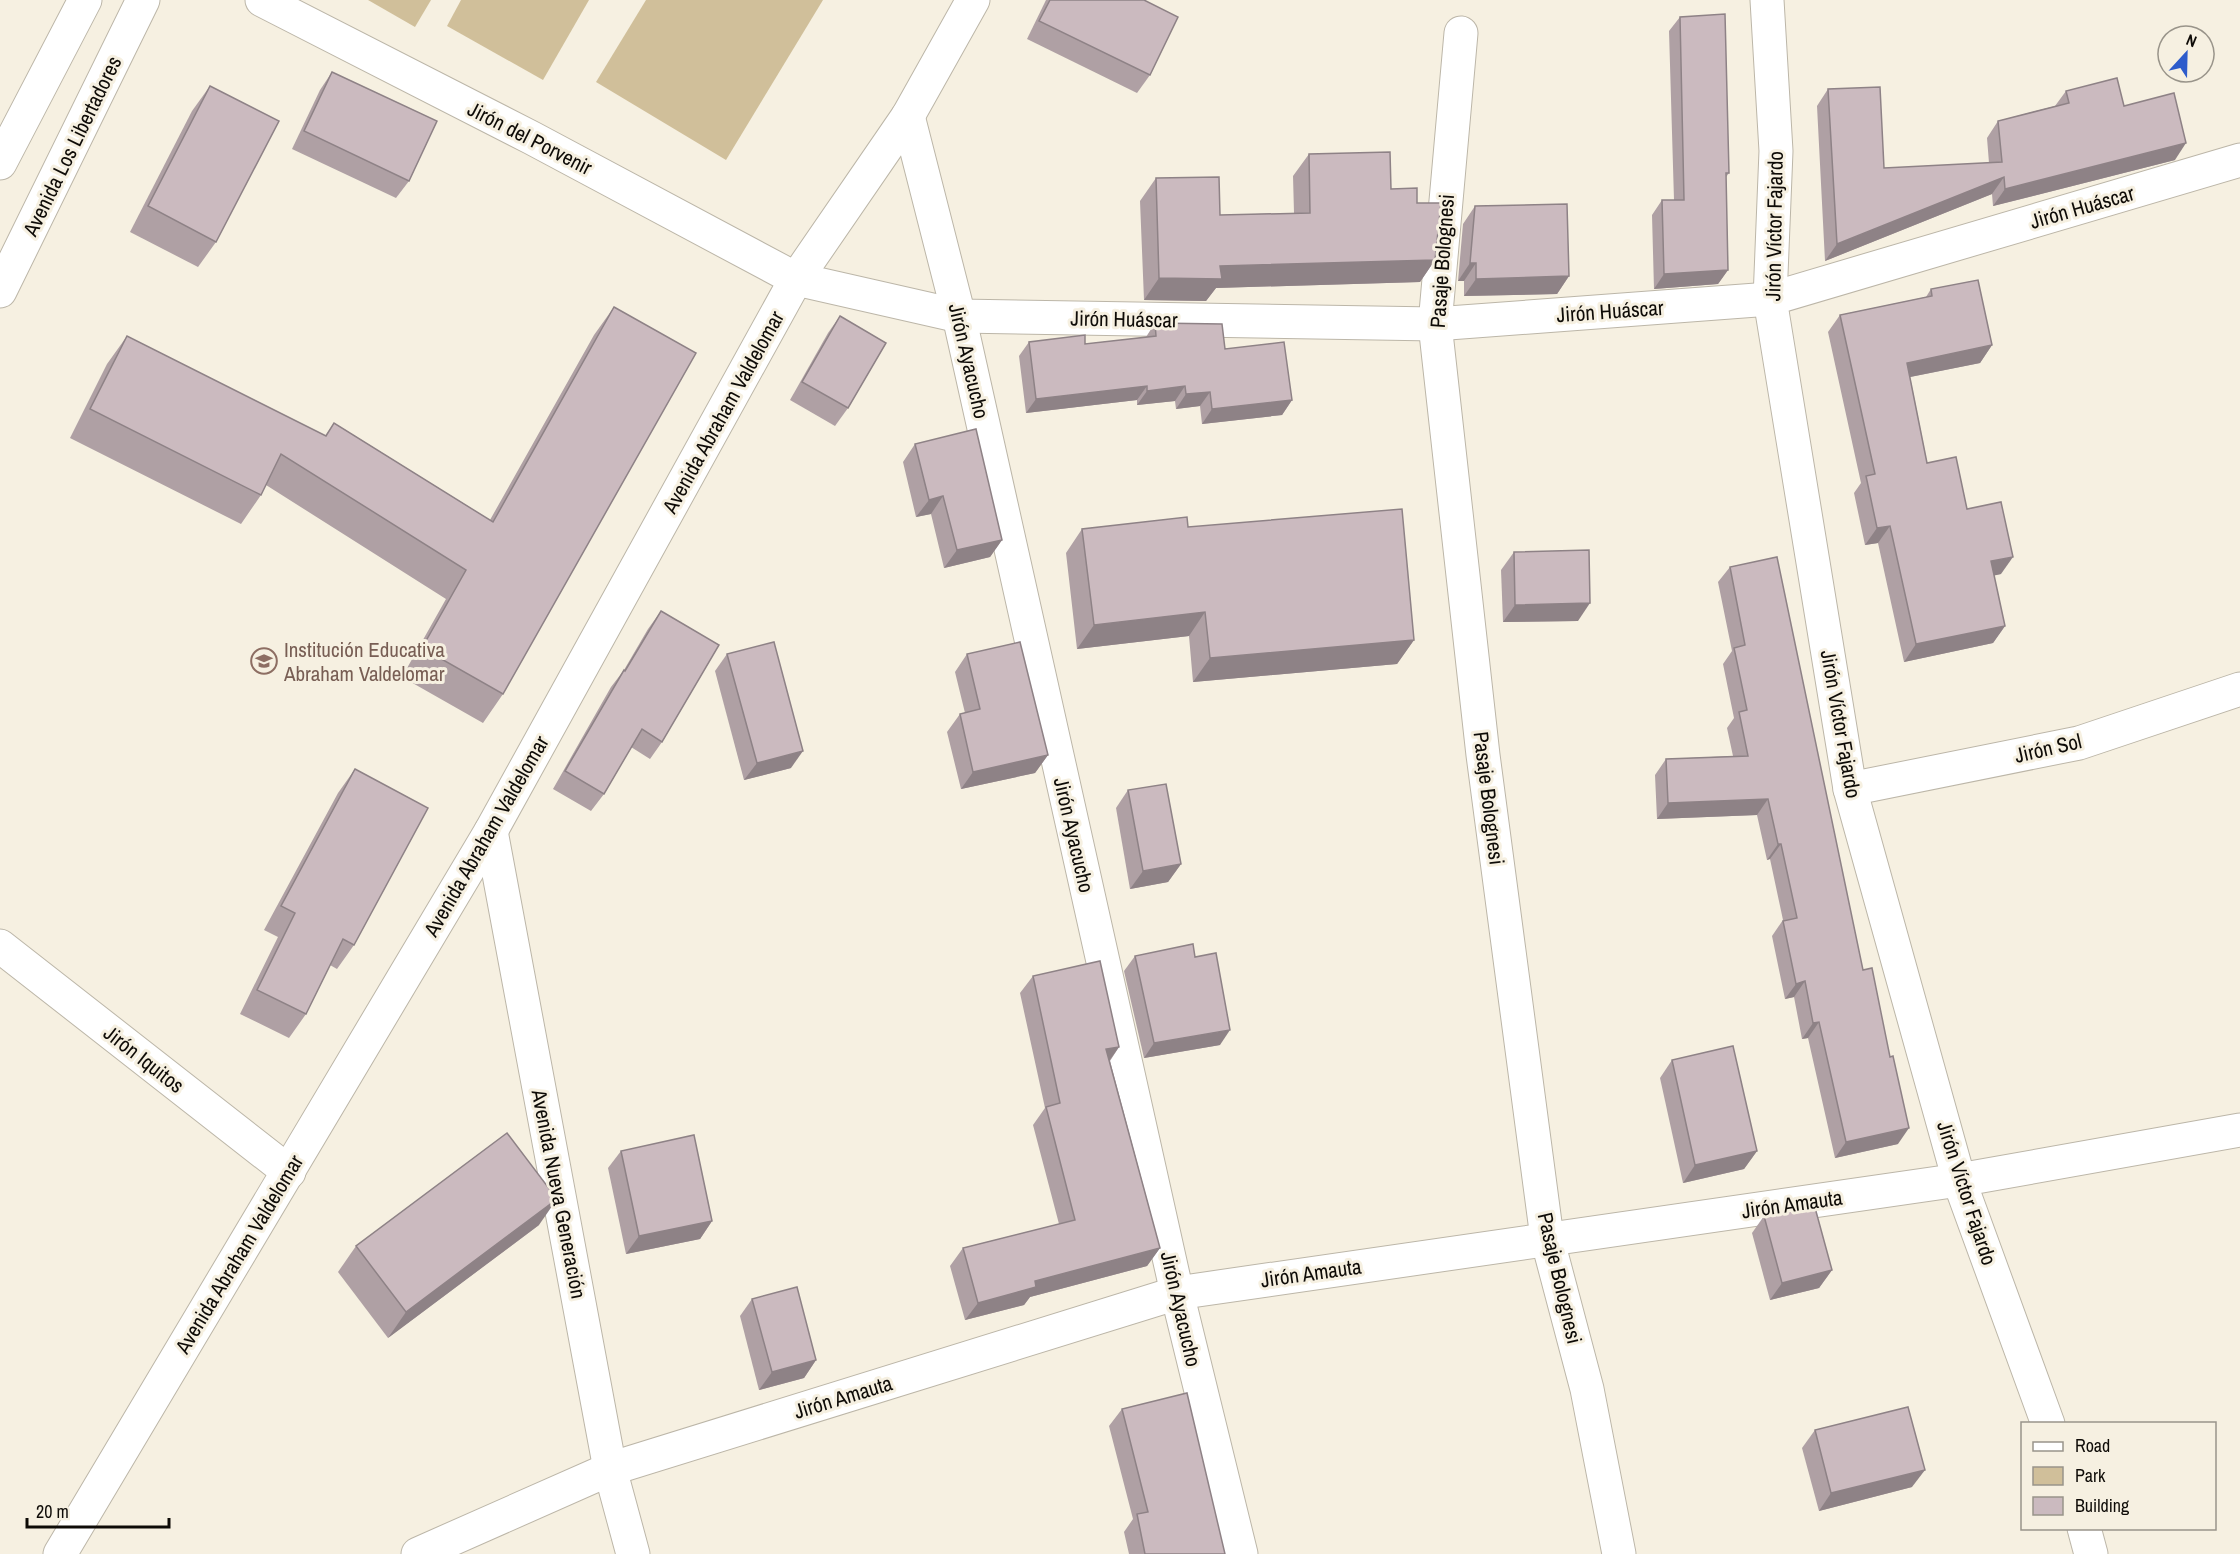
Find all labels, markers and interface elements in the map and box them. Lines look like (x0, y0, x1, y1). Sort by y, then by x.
north arrow (2156, 24, 2216, 84)
text: N (2183, 28, 2200, 52)
street label: Avenida Los Libertadores (15, 51, 128, 242)
street label: Jirón del Porvenir (463, 94, 597, 182)
street label: Jirón Víctor Fajardo (1758, 151, 1790, 301)
street label: Jirón Huáscar (2026, 178, 2138, 236)
street label: Pasaje Bolognesi (1423, 193, 1461, 329)
street label: Jirón Huáscar (1556, 293, 1665, 329)
street label: Jirón Ayacucho (942, 301, 996, 421)
street label: Jirón Huáscar (1070, 304, 1178, 334)
street label: Avenida Abraham Valdelomar (655, 305, 791, 519)
place label: Institución Educativa Abraham Valdelomar (283, 635, 445, 688)
school or university icon: Institución Educativa Abraham Valdelomar (249, 646, 279, 676)
street label: Jirón Víctor Fajardo (1814, 648, 1868, 800)
street label: Jirón Sol (2012, 726, 2084, 770)
street label: Avenida Abraham Valdelomar (416, 730, 555, 943)
street label: Pasaje Bolognesi (1466, 730, 1512, 866)
street label: Jirón Ayacucho (1047, 775, 1101, 895)
street label: Jirón Iquitos (98, 1018, 190, 1100)
street label: Avenida Nueva Generación (524, 1086, 593, 1301)
street label: Jirón Víctor Fajardo (1930, 1117, 2004, 1269)
street label: Avenida Abraham Valdelomar (168, 1149, 310, 1360)
street label: Jirón Amauta (1740, 1183, 1845, 1225)
street label: Pasaje Bolognesi (1531, 1209, 1589, 1347)
street label: Jirón Ayacucho (1154, 1249, 1208, 1369)
street label: Jirón Amauta (1259, 1252, 1364, 1294)
street label: Jirón Amauta (790, 1368, 896, 1426)
legend (2021, 1422, 2216, 1530)
text: Road (2075, 1433, 2110, 1458)
text: Park (2075, 1463, 2106, 1488)
scale bar (27, 1491, 170, 1529)
text: Building (2075, 1493, 2130, 1518)
text: 20 m (36, 1499, 69, 1524)

